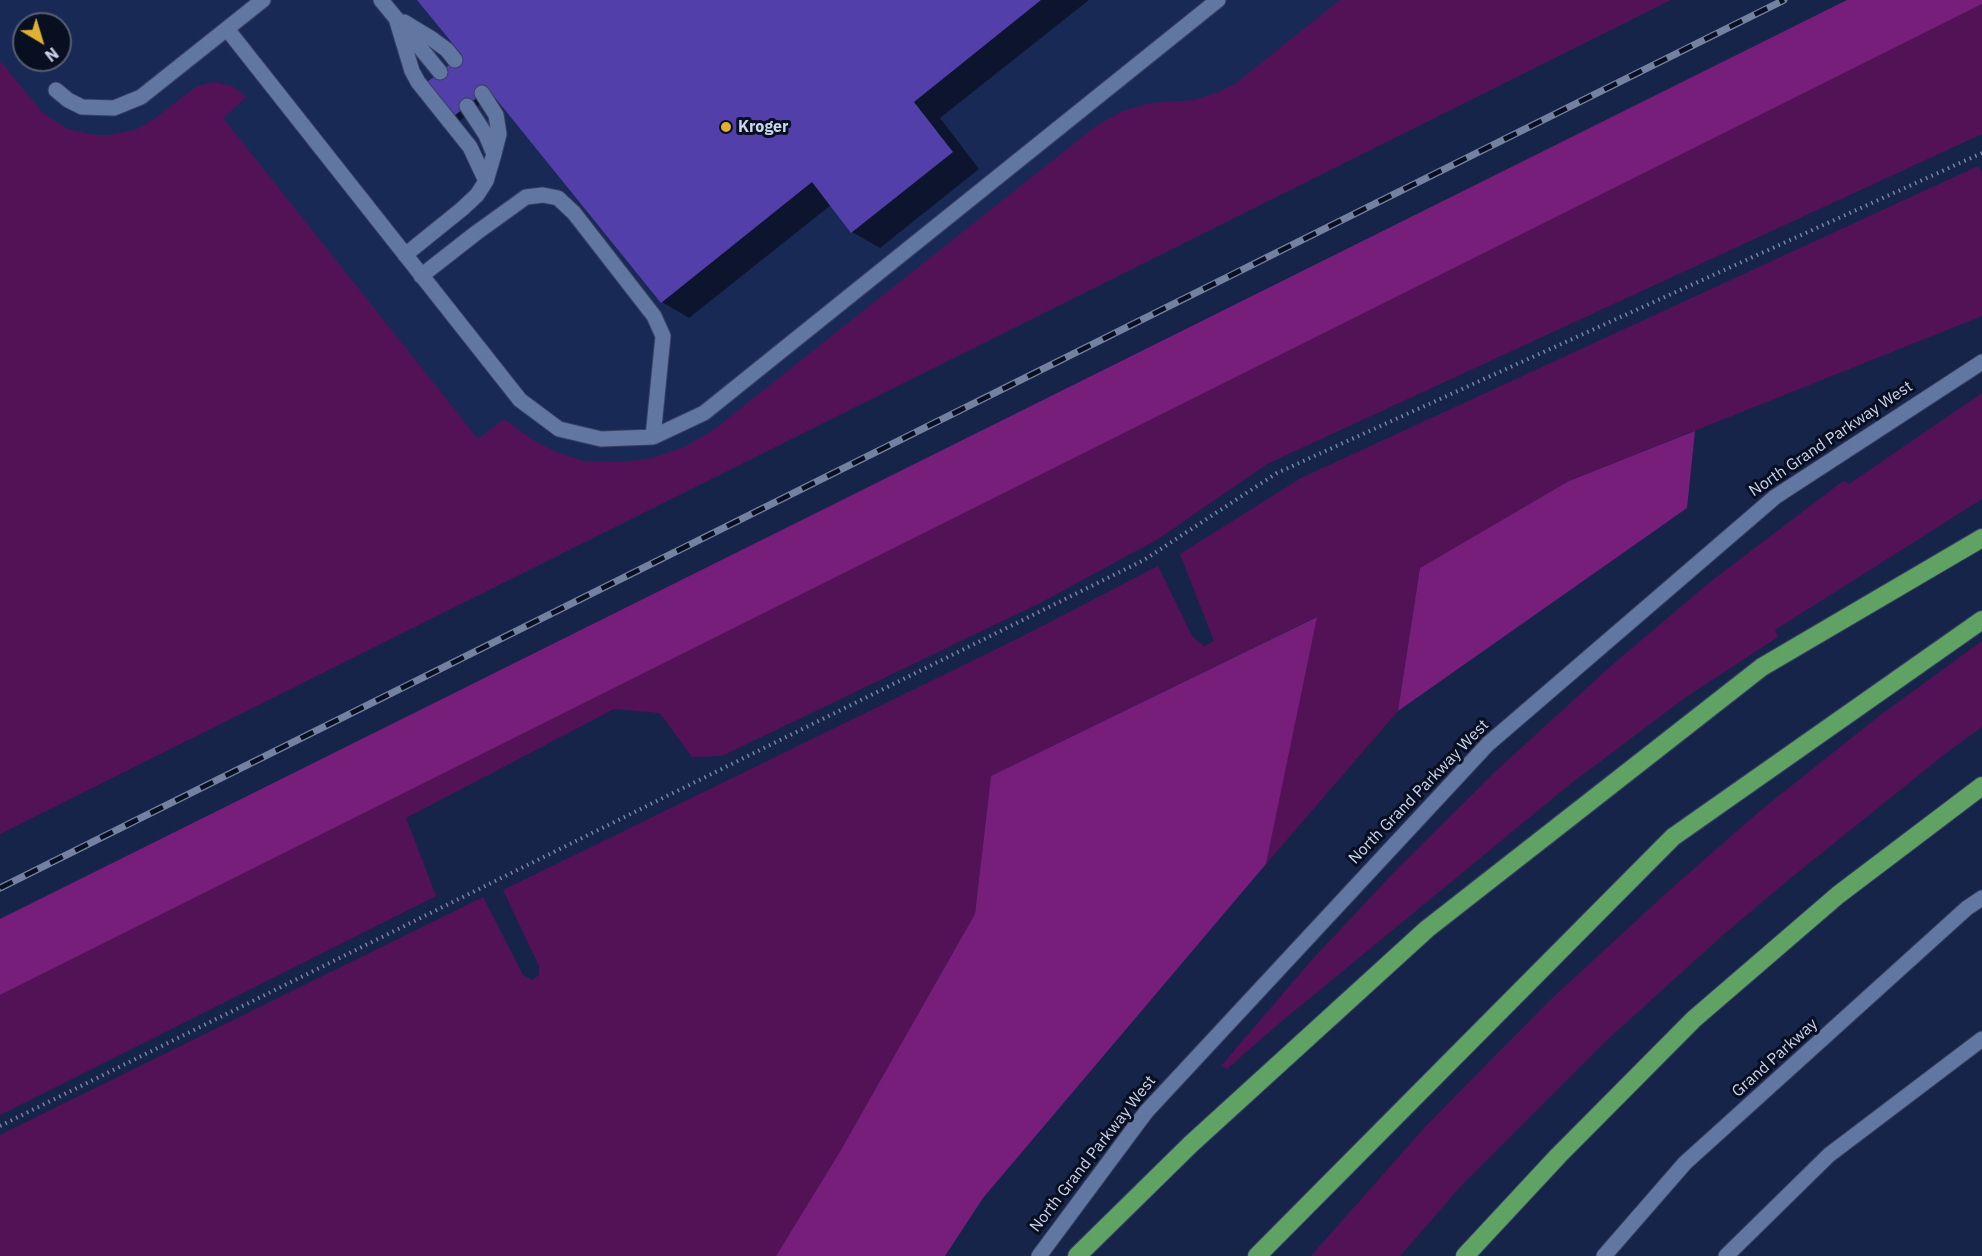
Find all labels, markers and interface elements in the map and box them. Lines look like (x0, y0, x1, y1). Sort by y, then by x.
north arrow (12, 12, 72, 72)
text: N (41, 43, 63, 66)
place label: Kroger (738, 117, 789, 137)
marker: Kroger (719, 120, 733, 134)
street label: North Grand Parkway West (1746, 377, 1916, 501)
street label: North Grand Parkway West (1345, 716, 1493, 868)
street label: Grand Parkway (1728, 1015, 1822, 1101)
street label: North Grand Parkway West (1026, 1072, 1160, 1236)

